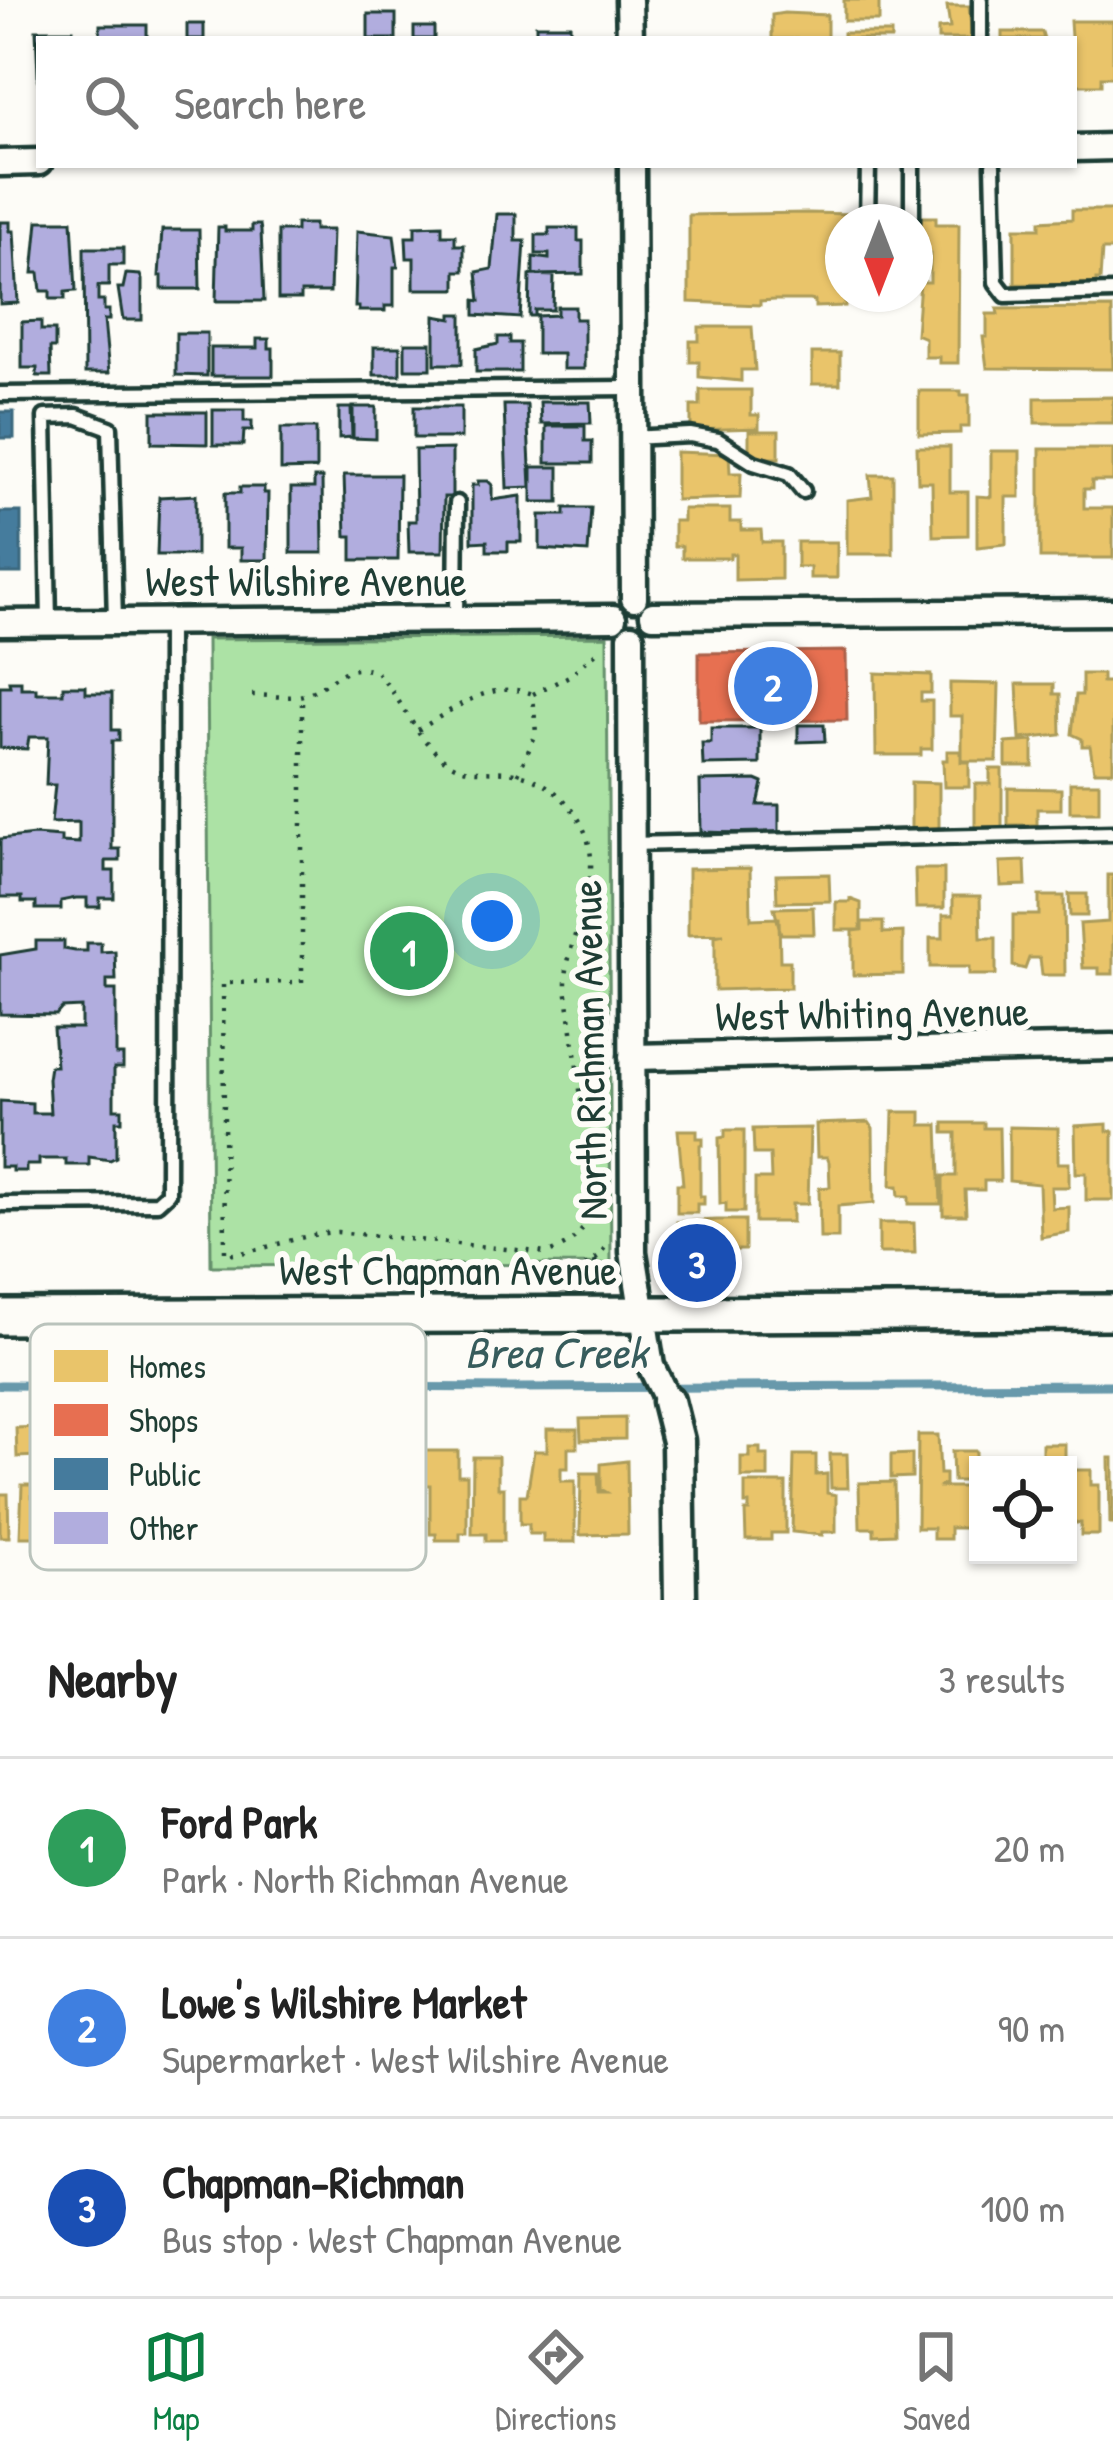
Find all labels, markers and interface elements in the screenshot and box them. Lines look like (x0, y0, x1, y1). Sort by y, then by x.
search box (36, 36, 1077, 168)
icon: search (78, 69, 144, 135)
text: Search here (174, 72, 366, 133)
north arrow (825, 204, 933, 312)
street label: West Wilshire Avenue (145, 552, 467, 609)
pin: 2 (734, 641, 812, 731)
street label: North Richman Avenue (557, 880, 620, 1220)
your location (462, 891, 522, 951)
pin: 1 (370, 906, 448, 996)
street label: West Whiting Avenue (715, 981, 1029, 1044)
pin: 3 (658, 1218, 736, 1308)
street label: West Chapman Avenue (279, 1241, 617, 1298)
water label: Brea Creek (465, 1321, 651, 1382)
legend (30, 1324, 426, 1570)
text: Homes (129, 1344, 206, 1388)
text: Shops (129, 1398, 198, 1443)
text: Public (129, 1452, 201, 1496)
map controls (969, 1456, 1077, 1564)
button: locate (969, 1456, 1077, 1564)
text: Other (129, 1506, 199, 1550)
text: Nearby (48, 1644, 178, 1713)
text: 3 results (939, 1652, 1065, 1705)
text: Ford Park (162, 1791, 318, 1852)
text: 1 (80, 1821, 94, 1874)
text: 20 m (994, 1821, 1065, 1874)
text: Park · North Richman Avenue (162, 1852, 569, 1905)
text: Lowe's Wilshire Market (162, 1971, 526, 2032)
text: 2 (78, 2001, 96, 2054)
text: 90 m (998, 2001, 1065, 2054)
text: Supermarket · West Wilshire Avenue (162, 2032, 669, 2085)
text: Chapman-Richman (162, 2151, 465, 2212)
text: 3 (78, 2181, 96, 2234)
text: 100 m (980, 2181, 1065, 2234)
text: Bus stop · West Chapman Avenue (162, 2212, 622, 2265)
tab: Map (143, 2324, 209, 2440)
tab: Directions (495, 2324, 617, 2440)
tab: Saved (903, 2324, 970, 2440)

